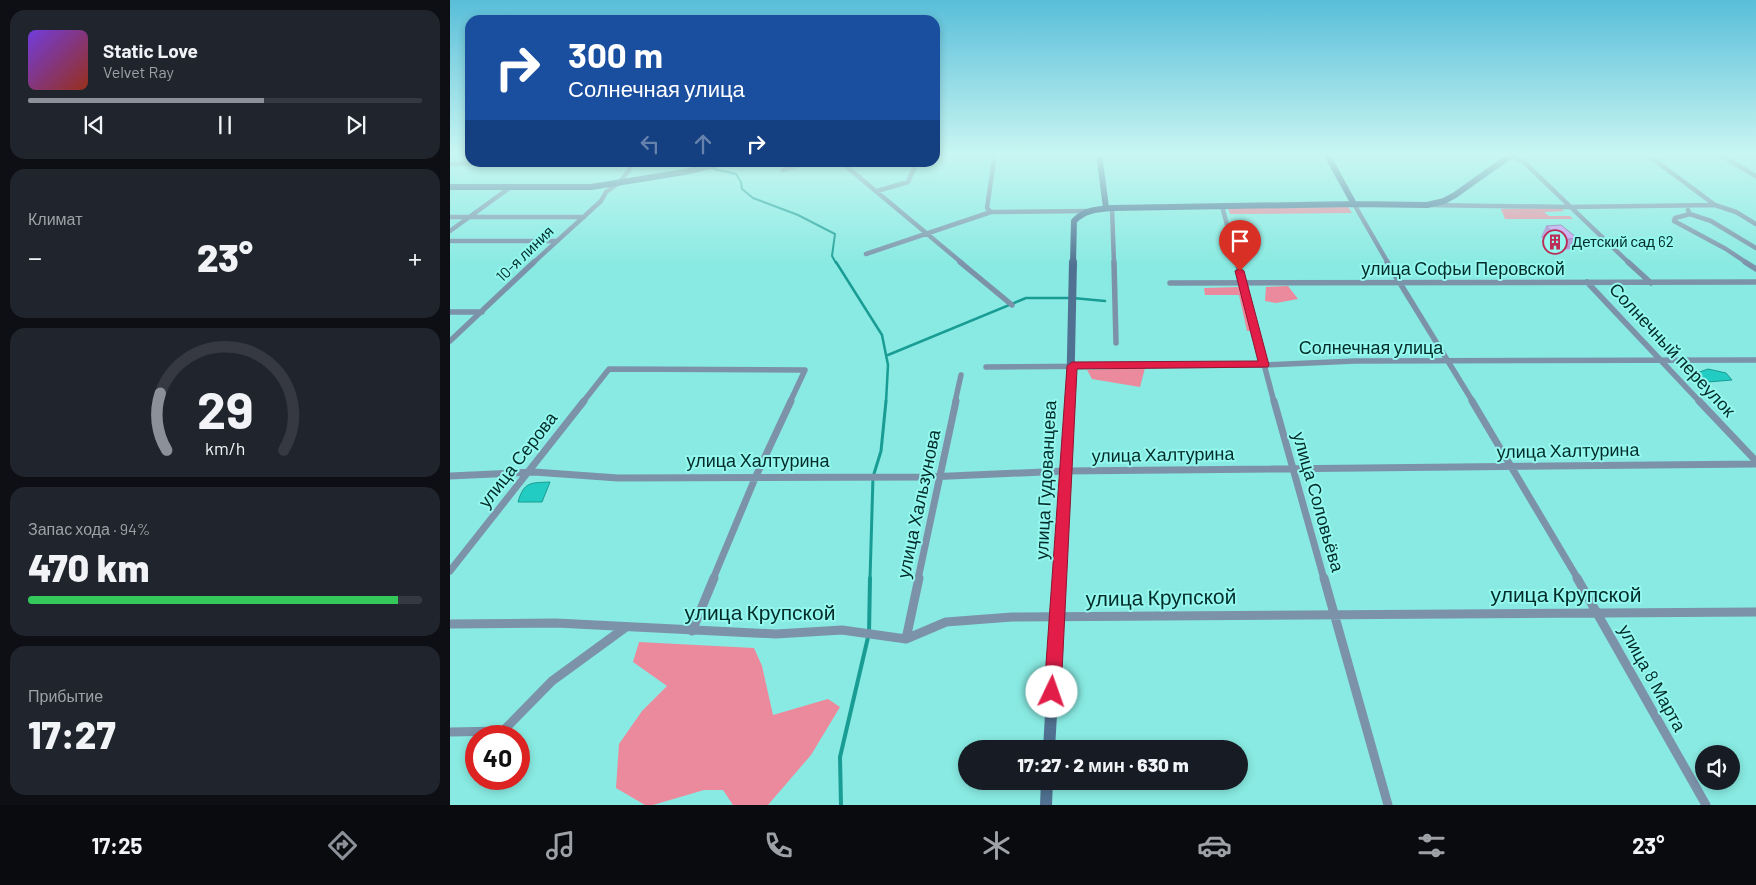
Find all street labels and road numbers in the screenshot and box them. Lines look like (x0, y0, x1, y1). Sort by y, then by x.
street label: 10-я линия (492, 222, 557, 285)
street label: улица Софьи Перовской (1361, 257, 1565, 279)
street label: Солнечный переулок (1605, 278, 1741, 421)
street label: Солнечная улица (1299, 336, 1444, 358)
street label: улица Гудованцева (1030, 399, 1060, 560)
street label: улица Серова (473, 406, 562, 512)
street label: улица Хальзунова (892, 427, 945, 580)
street label: улица Соловьёва (1288, 429, 1350, 575)
street label: улица Халтурина (1496, 438, 1641, 462)
street label: улица Халтурина (1091, 442, 1236, 466)
street label: улица Халтурина (687, 449, 830, 471)
street label: улица Крупской (1491, 581, 1641, 606)
street label: улица Крупской (1085, 583, 1237, 610)
street label: улица Крупской (685, 599, 835, 624)
street label: улица 8 Марта (1614, 620, 1692, 736)

